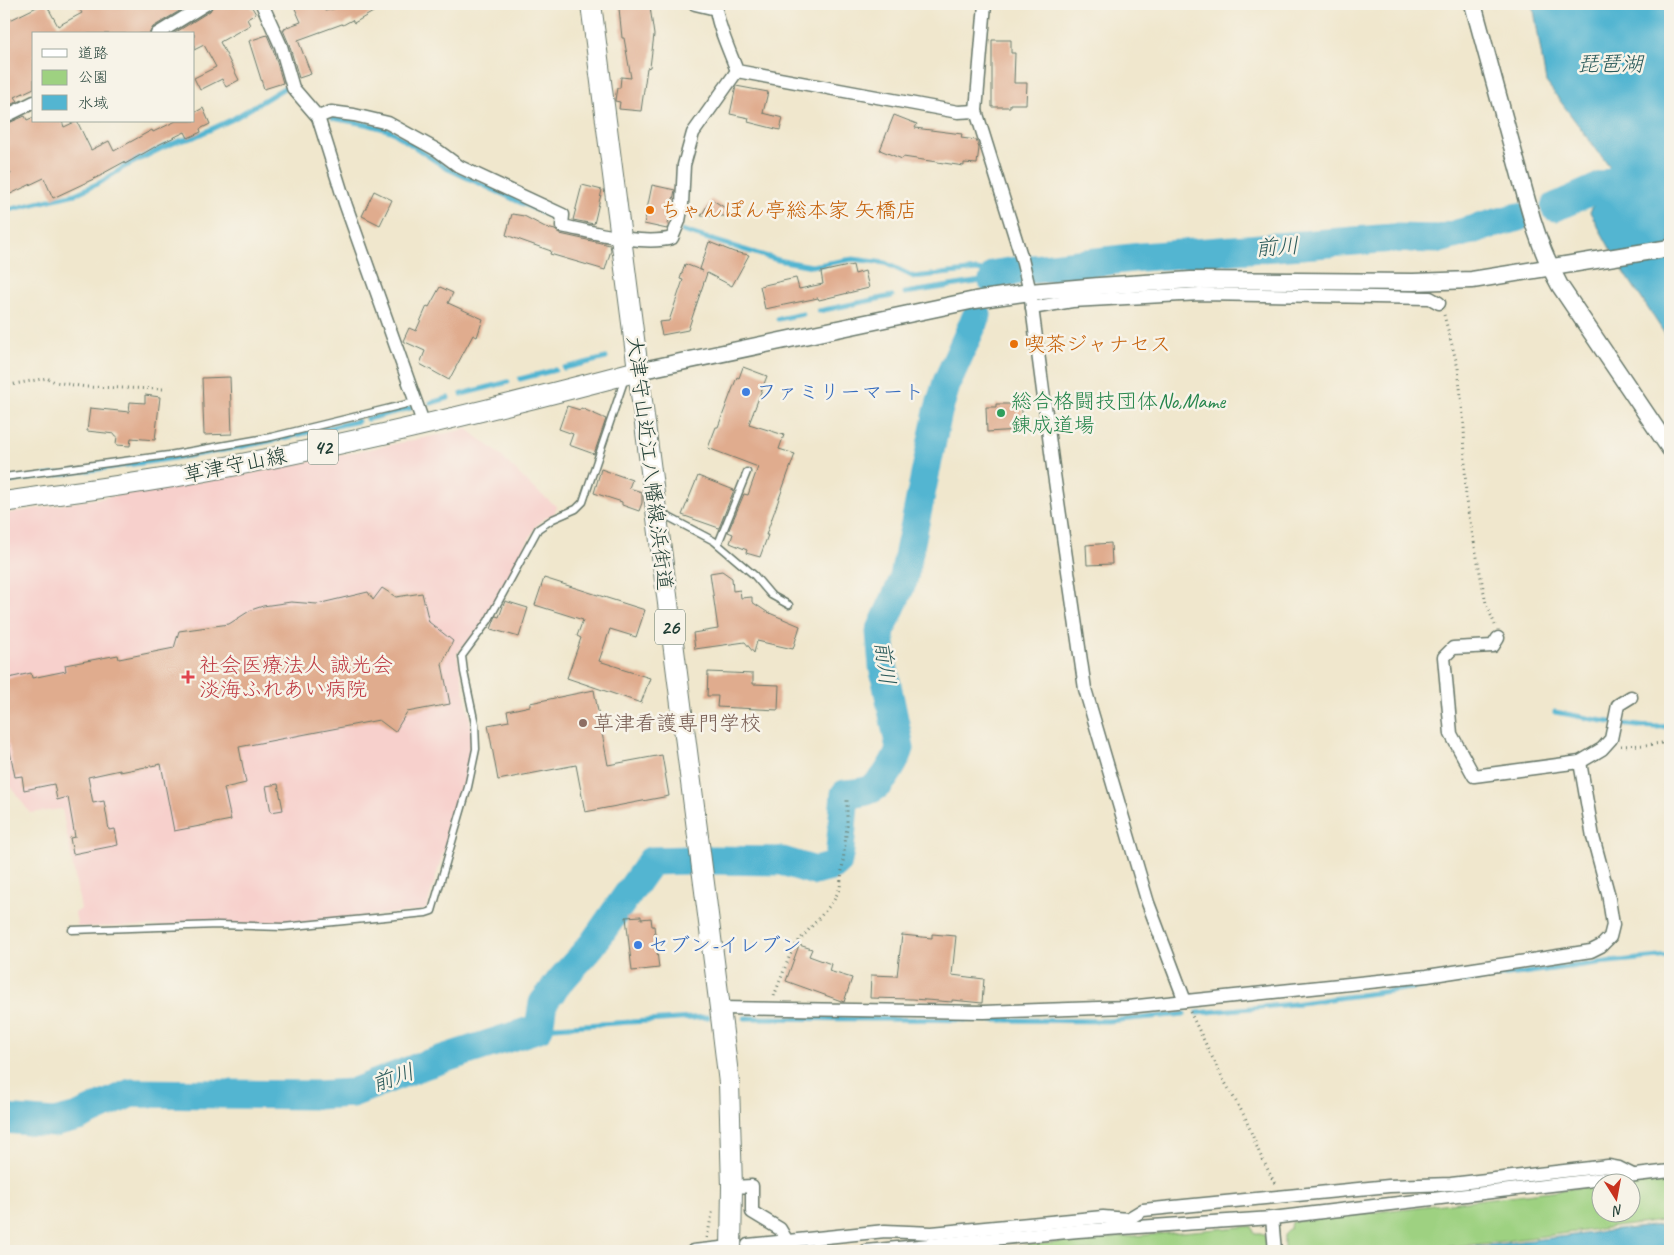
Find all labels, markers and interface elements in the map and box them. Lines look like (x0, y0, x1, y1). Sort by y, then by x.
legend (32, 32, 195, 122)
text: 道路 (78, 44, 108, 63)
water label: 琵琶湖 (1577, 50, 1645, 78)
text: 公園 (78, 68, 108, 87)
text: 水域 (78, 94, 108, 113)
place label: ちゃんぽん亭総本家 矢橋店 (660, 197, 917, 223)
marker: ちゃんぽん亭総本家 矢橋店 (644, 204, 656, 216)
water label: 前川 (1254, 231, 1300, 263)
place label: 喫茶ジャナセス (1024, 331, 1171, 357)
street label: 大津守山近江八幡線;浜街道 (621, 334, 679, 592)
marker: 喫茶ジャナセス (1008, 338, 1020, 350)
place label: ファミリーマート (756, 379, 924, 405)
marker: ファミリーマート (740, 386, 752, 398)
place label: 総合格闘技団体No,Mame 錬成道場 (1011, 388, 1226, 438)
marker: 総合格闘技団体No,Mame 錬成道場 (995, 407, 1007, 419)
road number: 42 (308, 430, 338, 464)
street label: 草津守山線 (181, 442, 289, 488)
road number: 26 (655, 610, 685, 644)
water label: 前川 (868, 639, 902, 687)
place label: 社会医療法人 誠光会 淡海ふれあい病院 (199, 652, 393, 702)
marker: 社会医療法人 誠光会 淡海ふれあい病院 (181, 670, 195, 684)
place label: 草津看護専門学校 (593, 710, 761, 736)
marker: 草津看護専門学校 (577, 717, 589, 729)
place label: セブン-イレブン (648, 932, 802, 958)
marker: セブン-イレブン (632, 939, 644, 951)
water label: 前川 (368, 1058, 418, 1098)
north arrow (1592, 1172, 1642, 1222)
text: N (1610, 1201, 1624, 1220)

